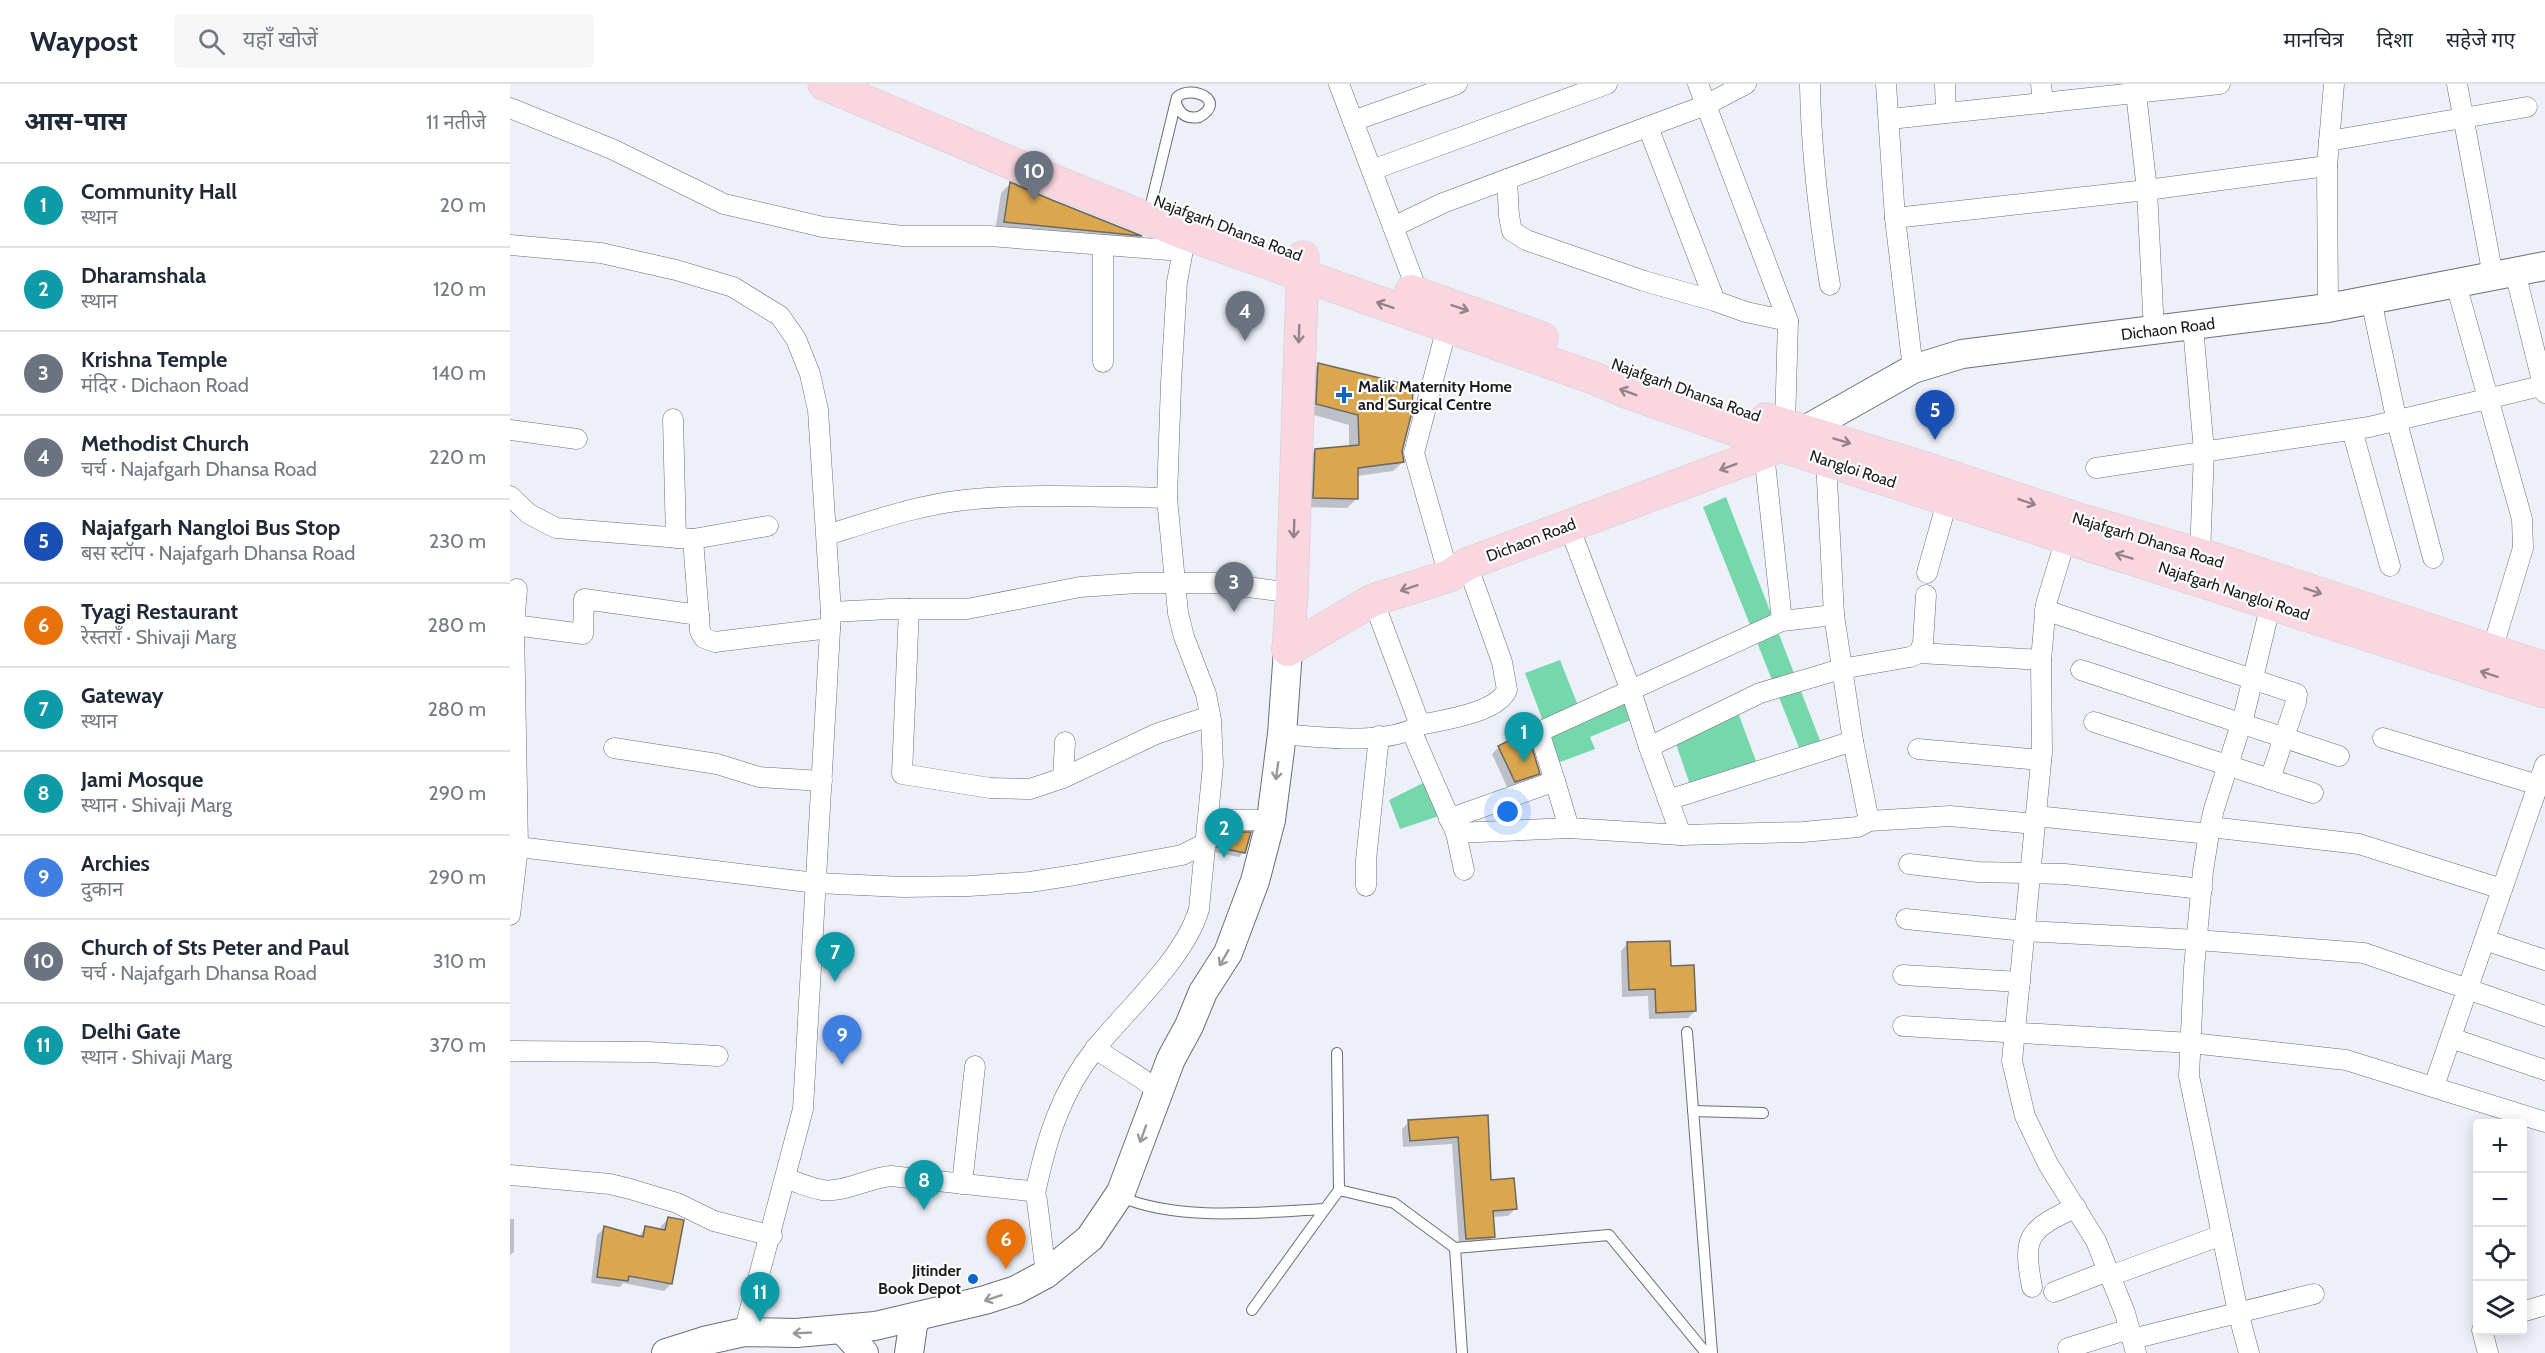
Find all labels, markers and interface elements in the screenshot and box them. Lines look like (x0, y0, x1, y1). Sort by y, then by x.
search box (174, 14, 594, 68)
text: Waypost (30, 24, 138, 58)
icon: search (195, 25, 228, 58)
text: यहाँ खोजें (243, 26, 318, 53)
text: मानचित्र (2284, 27, 2344, 52)
text: दिशा (2377, 27, 2413, 52)
text: सहेजे गए (2446, 27, 2515, 52)
text: आस-पास (24, 105, 127, 137)
text: 11 नतीजे (426, 110, 486, 134)
pin: 10 (1014, 152, 1054, 201)
text: Community Hall (81, 178, 237, 205)
street label: Najafgarh Dhansa Road (1151, 191, 1305, 265)
text: 1 (40, 193, 47, 217)
text: 20 m (440, 193, 486, 217)
text: स्थान (81, 205, 117, 229)
text: Dharamshala (81, 262, 206, 289)
text: 2 (38, 277, 49, 301)
text: 120 m (433, 277, 486, 301)
text: स्थान (81, 289, 117, 313)
pin: 4 (1226, 292, 1264, 341)
one-way arrow (1376, 299, 1395, 310)
one-way arrow (1450, 303, 1468, 314)
street label: Dichaon Road (2120, 314, 2216, 344)
one-way arrow (1294, 324, 1305, 344)
text: Krishna Temple (81, 346, 227, 373)
street label: Najafgarh Dhansa Road (1609, 354, 1763, 426)
text: 3 (38, 361, 49, 385)
text: 140 m (432, 361, 486, 385)
text: मंदिर · Dichaon Road (81, 373, 249, 397)
place label: Malik Maternity Home and Surgical Centre (1358, 377, 1512, 414)
marker: Malik Maternity Home and Surgical Centre (1335, 386, 1353, 404)
one-way arrow (1619, 386, 1638, 397)
pin: 5 (1916, 390, 1954, 440)
text: Methodist Church (81, 430, 249, 457)
one-way arrow (1832, 437, 1851, 448)
text: 4 (37, 445, 50, 469)
text: 220 m (429, 445, 486, 469)
street label: Nangloi Road (1807, 446, 1899, 492)
text: चर्च · Najafgarh Dhansa Road (81, 457, 317, 481)
one-way arrow (1719, 462, 1738, 473)
one-way arrow (2017, 498, 2036, 509)
street label: Najafgarh Dhansa Road (2070, 508, 2226, 572)
text: Najafgarh Nangloi Bus Stop (81, 514, 340, 541)
street label: Dichaon Road (1483, 514, 1579, 566)
one-way arrow (1288, 519, 1300, 539)
text: 5 (38, 529, 49, 553)
text: 230 m (429, 529, 486, 553)
text: बस स्टॉप · Najafgarh Dhansa Road (81, 541, 355, 565)
one-way arrow (2115, 550, 2134, 561)
street label: Najafgarh Nangloi Road (2156, 558, 2312, 624)
pin: 3 (1214, 562, 1254, 612)
one-way arrow (1400, 584, 1419, 595)
one-way arrow (2303, 587, 2322, 598)
text: Tyagi Restaurant (81, 598, 238, 625)
text: 6 (38, 613, 49, 637)
text: 280 m (427, 613, 486, 637)
text: रेस्तराँ · Shivaji Marg (81, 625, 236, 649)
one-way arrow (2480, 668, 2499, 679)
text: Gateway (81, 682, 163, 709)
text: 7 (38, 697, 49, 721)
text: 280 m (427, 697, 486, 721)
text: स्थान (81, 709, 117, 733)
pin: 1 (1504, 712, 1544, 762)
one-way arrow (1272, 761, 1283, 780)
text: Jami Mosque (81, 766, 203, 793)
text: 8 (37, 781, 50, 805)
text: 290 m (428, 781, 486, 805)
text: स्थान · Shivaji Marg (81, 793, 232, 817)
your location (1493, 797, 1522, 826)
pin: 2 (1204, 808, 1244, 858)
text: Archies (81, 850, 150, 877)
text: 9 (38, 865, 49, 889)
text: 290 m (428, 865, 486, 889)
text: दुकान (81, 877, 123, 901)
pin: 7 (816, 932, 854, 982)
text: Church of Sts Peter and Paul (81, 934, 349, 961)
text: 10 (33, 949, 54, 973)
text: 310 m (433, 949, 486, 973)
one-way arrow (1218, 949, 1230, 966)
text: चर्च · Najafgarh Dhansa Road (81, 961, 317, 985)
pin: 9 (822, 1016, 862, 1065)
text: Delhi Gate (81, 1018, 180, 1045)
text: 11 (36, 1033, 51, 1057)
text: 370 m (429, 1033, 486, 1057)
text: स्थान · Shivaji Marg (81, 1045, 232, 1069)
map controls (2473, 1119, 2527, 1335)
button: + (2473, 1119, 2527, 1173)
one-way arrow (1137, 1124, 1148, 1143)
pin: 8 (904, 1160, 944, 1210)
button: − (2473, 1173, 2527, 1227)
pin: 6 (986, 1220, 1026, 1269)
button: locate (2473, 1227, 2527, 1281)
place label: Jitinder Book Depot (878, 1261, 962, 1298)
pin: 11 (740, 1272, 780, 1322)
marker: Jitinder Book Depot (966, 1272, 980, 1286)
button: layers (2473, 1281, 2527, 1335)
one-way arrow (984, 1293, 1003, 1304)
one-way arrow (792, 1327, 812, 1338)

